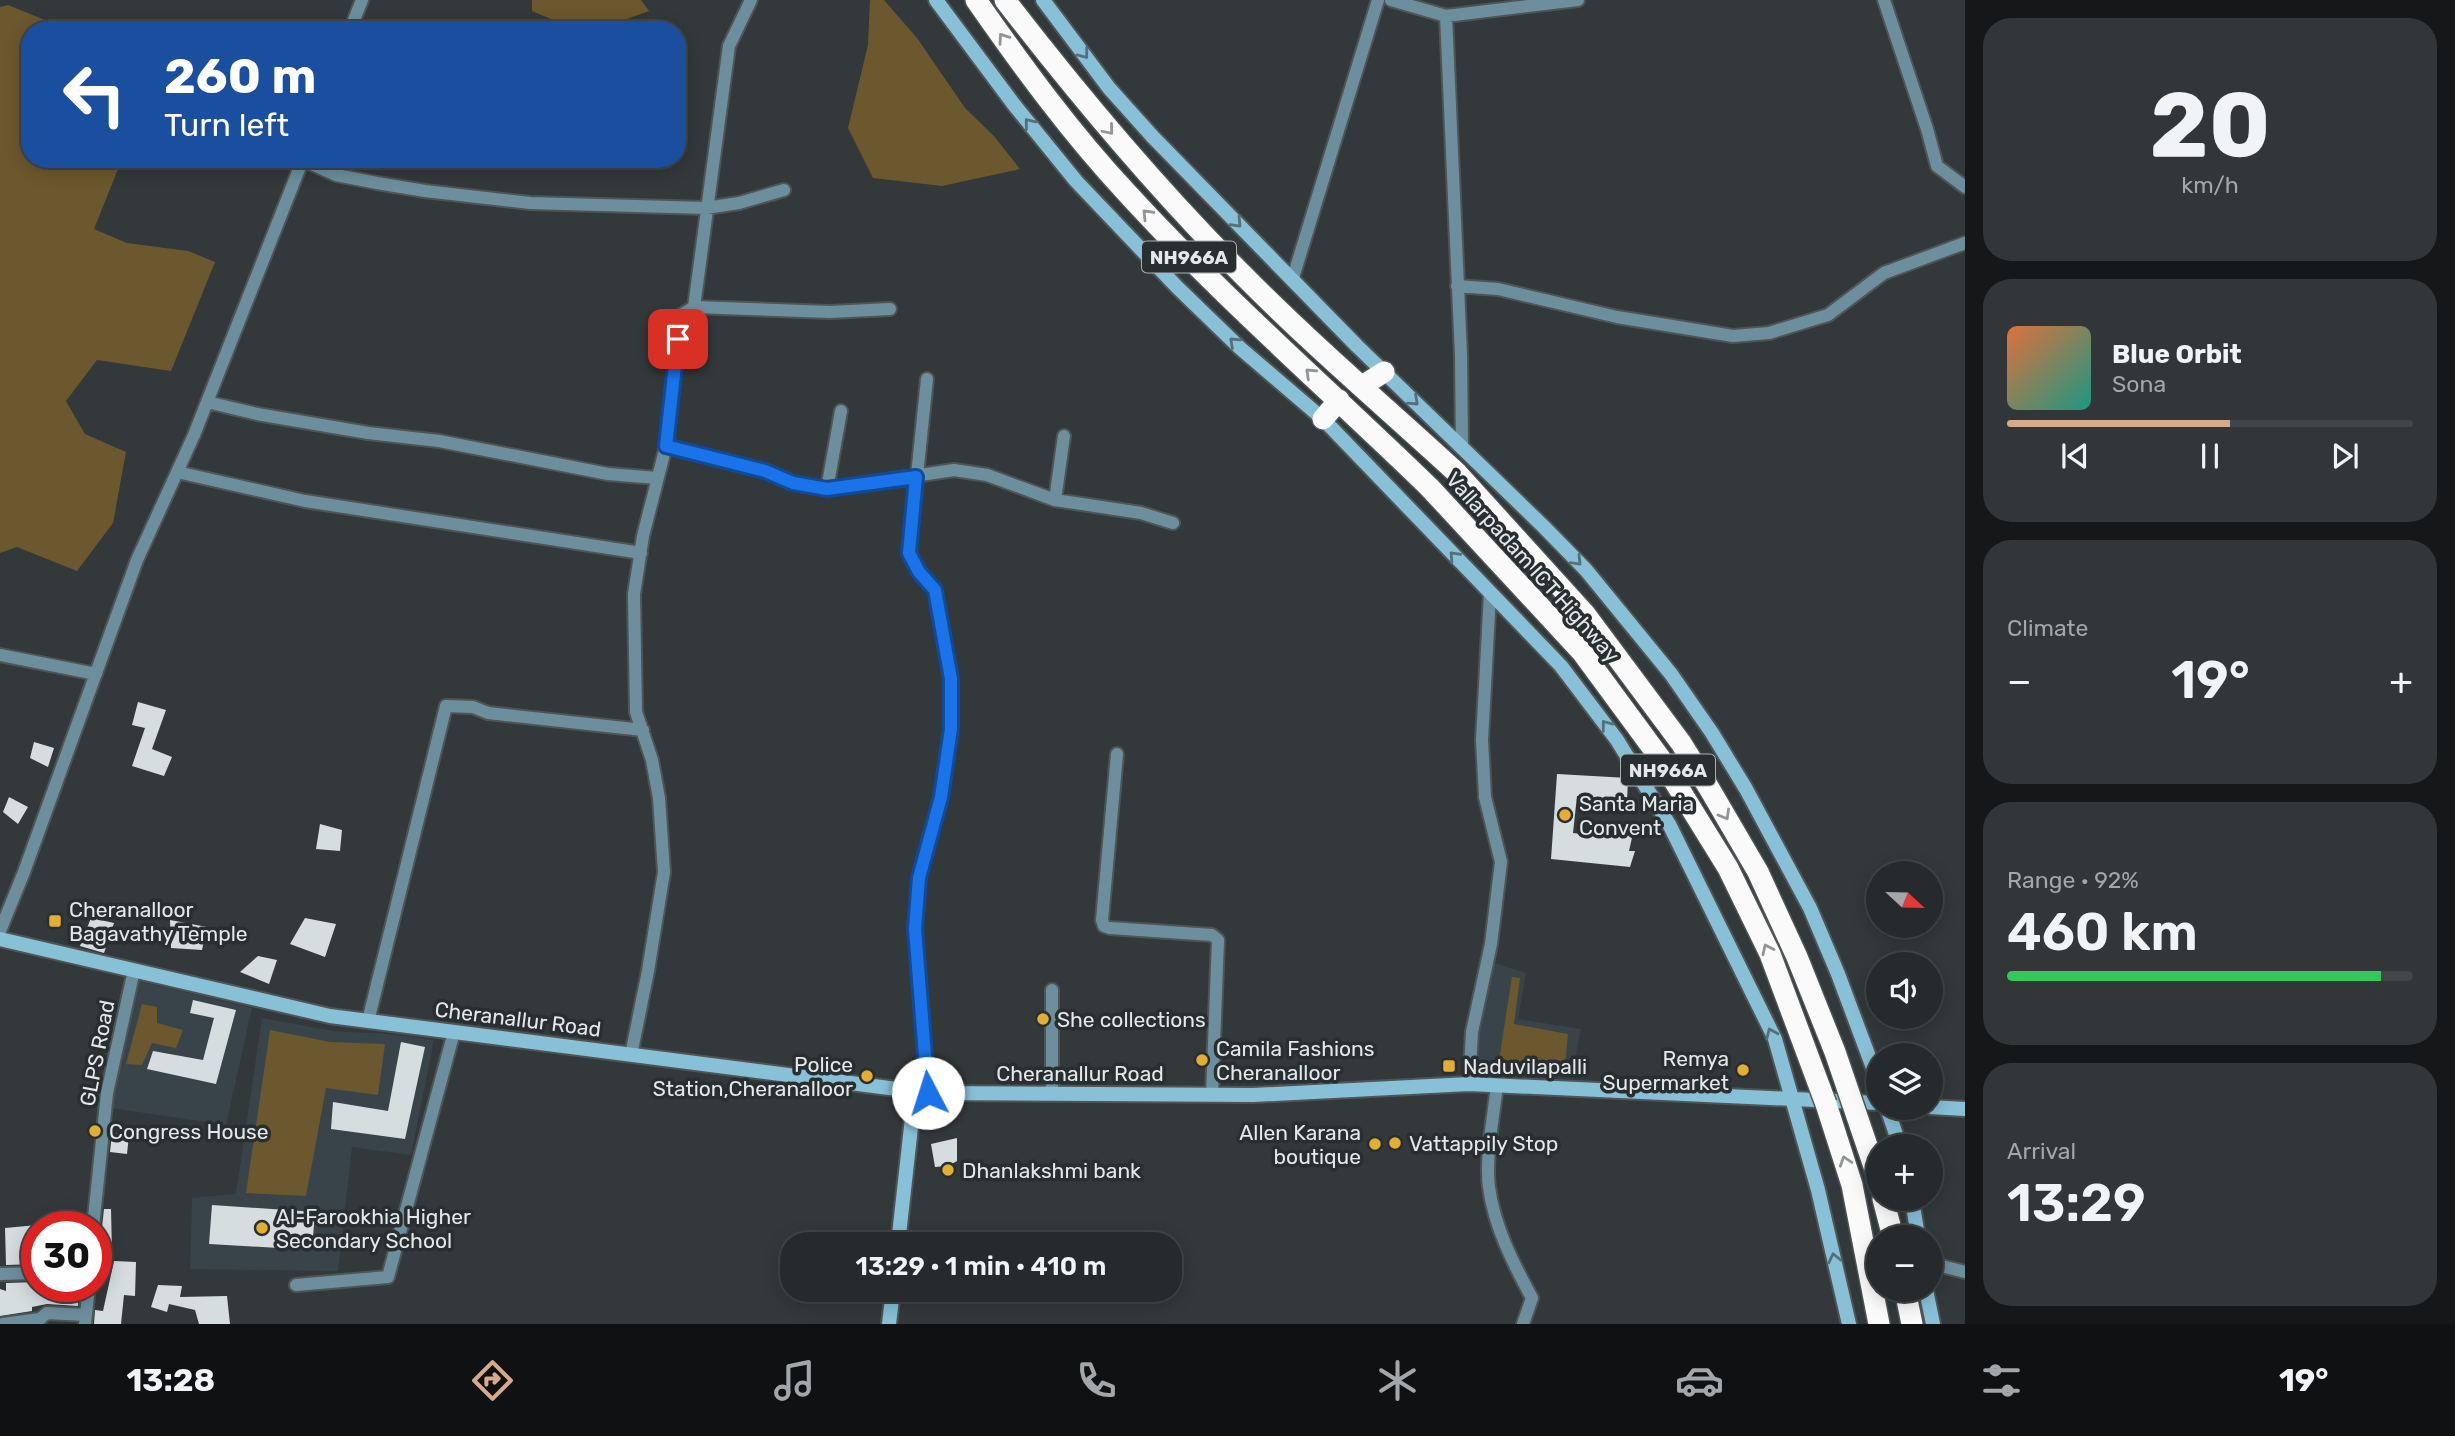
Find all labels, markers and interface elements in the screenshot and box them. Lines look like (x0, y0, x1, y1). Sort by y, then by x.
one-way arrow (999, 33, 1011, 46)
text: 260 m (164, 47, 316, 105)
one-way arrow (1076, 47, 1088, 59)
icon: left (49, 49, 140, 140)
text: 20 (2149, 71, 2271, 179)
text: Turn left (164, 106, 289, 144)
one-way arrow (1025, 119, 1037, 132)
one-way arrow (1100, 123, 1113, 135)
text: km/h (2181, 171, 2239, 199)
one-way arrow (1142, 209, 1155, 222)
one-way arrow (1228, 214, 1241, 227)
road number: NH966A (1142, 242, 1236, 272)
pin (648, 309, 708, 369)
icon: arrive (659, 320, 697, 358)
one-way arrow (1230, 338, 1243, 351)
text: Blue Orbit (2112, 339, 2242, 370)
one-way arrow (1305, 368, 1318, 381)
text: Sona (2112, 370, 2166, 398)
one-way arrow (1406, 393, 1419, 406)
icon: previous (2056, 437, 2094, 475)
icon: pause (2191, 437, 2229, 475)
icon: next (2326, 437, 2364, 475)
street label: Vallarpadam ICT Highway (1441, 467, 1625, 668)
one-way arrow (1449, 551, 1462, 564)
one-way arrow (1568, 553, 1581, 566)
text: Climate (2007, 614, 2088, 642)
text: 19° (2171, 649, 2250, 711)
text: − (2007, 658, 2032, 704)
text: + (2389, 658, 2413, 704)
one-way arrow (1601, 720, 1614, 733)
road number: NH966A (1621, 754, 1715, 786)
place label: Santa Maria Convent (1579, 791, 1694, 840)
marker: Santa Maria Convent (1557, 807, 1573, 823)
one-way arrow (1716, 808, 1729, 821)
north arrow (1866, 861, 1942, 938)
map controls (1866, 861, 1943, 1302)
text: Range · 92% (2007, 866, 2139, 894)
place label: Cheranalloor Bagavathy Temple (69, 897, 248, 946)
text: 460 km (2007, 901, 2198, 963)
marker: Cheranalloor Bagavathy Temple (47, 913, 63, 929)
one-way arrow (1761, 943, 1775, 956)
button: sound (1866, 952, 1943, 1029)
street label: Cheranallur Road (433, 996, 603, 1042)
street label: GLPS Road (74, 998, 120, 1108)
place label: She collections (1057, 1007, 1206, 1032)
marker: She collections (1035, 1011, 1051, 1027)
one-way arrow (1765, 1028, 1779, 1040)
place label: Camila Fashions Cheranalloor (1216, 1036, 1375, 1085)
button: layers (1866, 1043, 1943, 1120)
place label: Remya Supermarket (1603, 1046, 1729, 1095)
place label: Police Station,Cheranalloor (653, 1052, 853, 1101)
marker: Camila Fashions Cheranalloor (1194, 1052, 1210, 1068)
place label: Naduvilapalli (1463, 1054, 1587, 1079)
position arrow (891, 1056, 965, 1130)
marker: Naduvilapalli (1441, 1058, 1457, 1074)
street label: Cheranallur Road (996, 1061, 1164, 1086)
marker: Remya Supermarket (1735, 1062, 1751, 1078)
marker: Police Station,Cheranalloor (859, 1068, 875, 1084)
place label: Congress House (109, 1119, 269, 1144)
place label: Allen Karana boutique (1239, 1120, 1361, 1169)
marker: Congress House (87, 1123, 103, 1139)
place label: Vattappily Stop (1409, 1131, 1558, 1156)
button: + (1866, 1134, 1943, 1211)
marker: Vattappily Stop (1387, 1135, 1403, 1151)
marker: Allen Karana boutique (1367, 1136, 1383, 1152)
text: Arrival (2007, 1137, 2076, 1165)
one-way arrow (1838, 1156, 1853, 1168)
place label: Dhanlakshmi bank (962, 1158, 1141, 1183)
marker: Dhanlakshmi bank (940, 1162, 956, 1178)
text: 13:29 (2007, 1172, 2146, 1234)
place label: Al-Farookhia Higher Secondary School (276, 1204, 471, 1253)
speed limit sign: 30 (21, 1211, 112, 1302)
marker: Al-Farookhia Higher Secondary School (254, 1220, 270, 1236)
button: − (1866, 1225, 1943, 1302)
text: 13:29 · 1 min · 410 m (856, 1251, 1106, 1282)
one-way arrow (1827, 1252, 1842, 1264)
icon: directions (468, 1356, 517, 1405)
icon: music (770, 1356, 819, 1405)
icon: phone (1072, 1356, 1121, 1405)
icon: climate (1373, 1356, 1422, 1405)
icon: car (1675, 1356, 1724, 1405)
icon: filters (1977, 1356, 2026, 1405)
text: 13:28 (126, 1361, 215, 1399)
text: 19° (2279, 1361, 2328, 1399)

